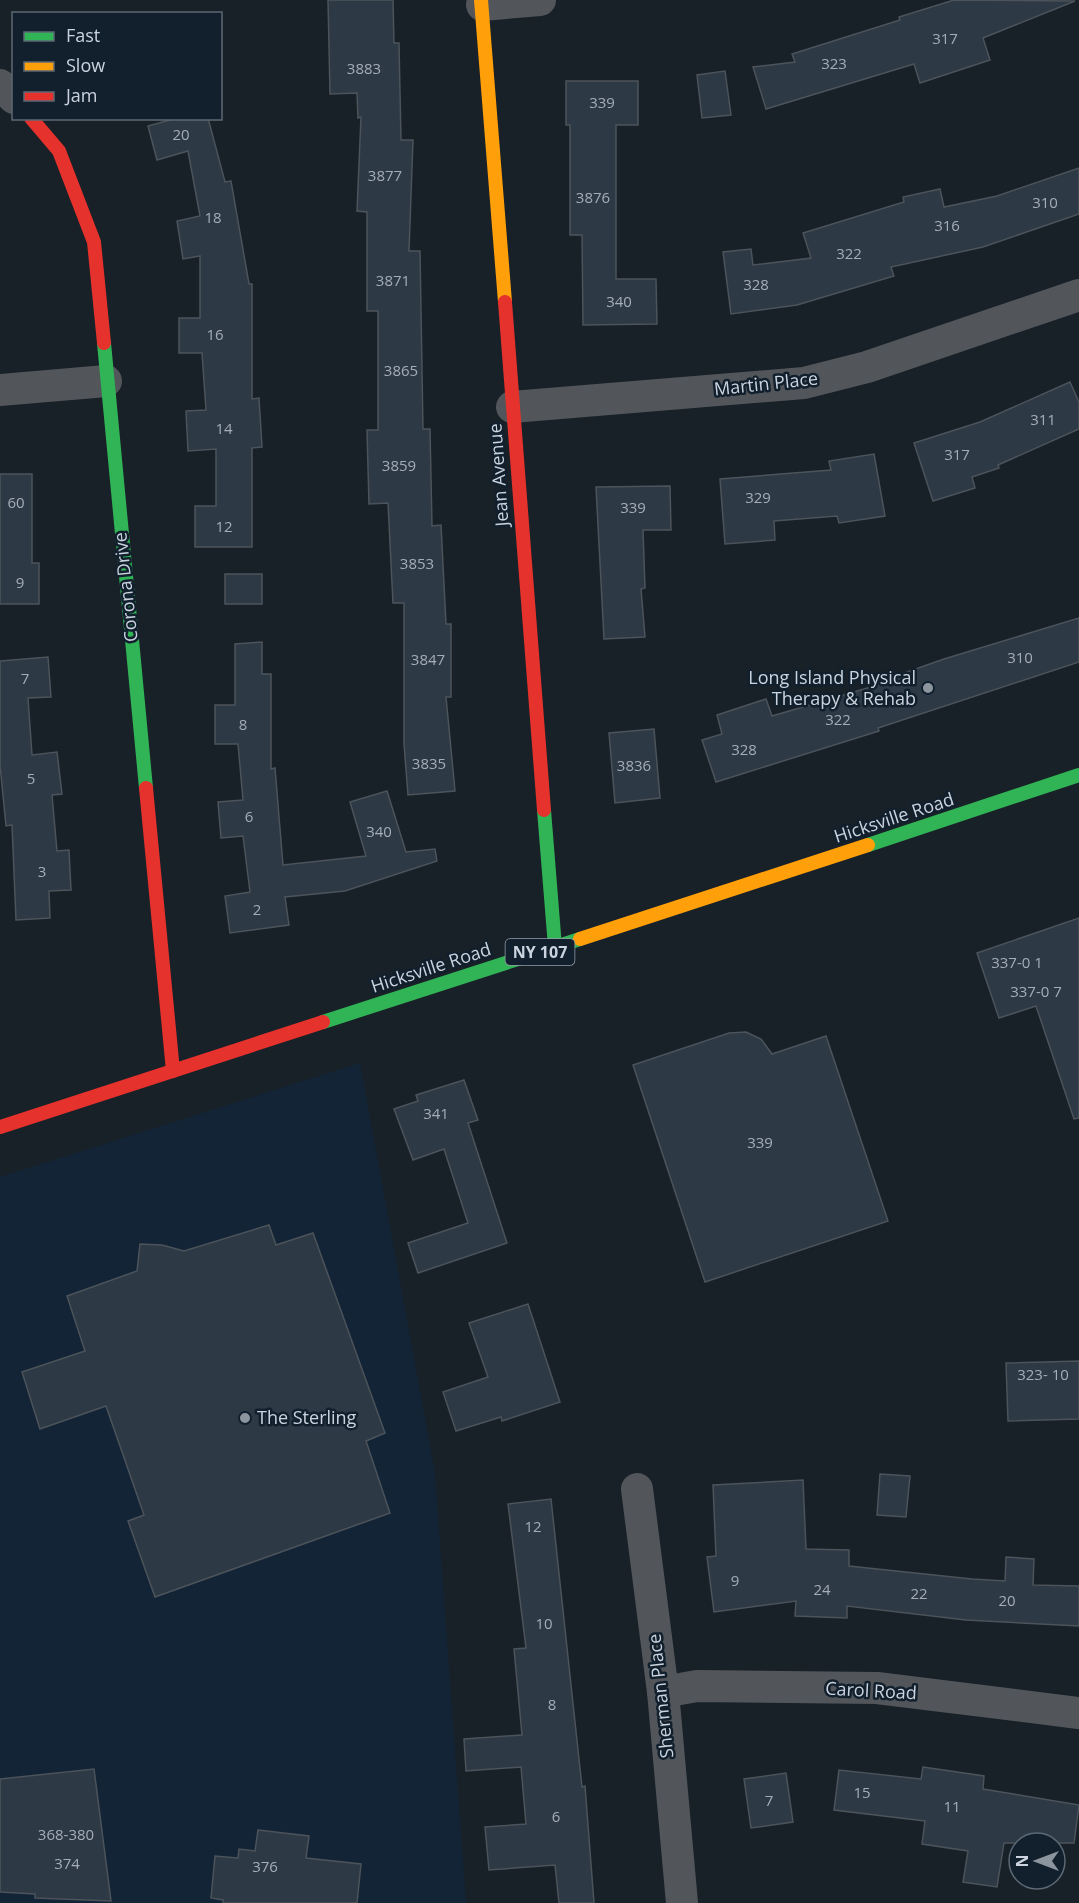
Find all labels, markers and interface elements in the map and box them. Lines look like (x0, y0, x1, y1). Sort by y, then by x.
legend (12, 12, 222, 120)
text: Fast (66, 23, 100, 47)
house number: 317 (932, 28, 958, 48)
text: Slow (66, 53, 105, 77)
house number: 323 (821, 53, 847, 73)
house number: 3883 (347, 58, 381, 78)
text: Jam (64, 83, 98, 107)
house number: 339 (589, 92, 615, 112)
house number: 20 (172, 124, 190, 144)
house number: 3877 (368, 165, 402, 185)
house number: 3876 (576, 187, 610, 207)
house number: 310 (1032, 192, 1058, 212)
house number: 18 (204, 207, 222, 227)
house number: 316 (934, 215, 960, 235)
house number: 322 (836, 243, 862, 263)
house number: 3871 (376, 270, 410, 290)
house number: 328 (743, 274, 769, 294)
house number: 340 (606, 291, 632, 311)
house number: 16 (206, 324, 224, 344)
house number: 3865 (384, 360, 418, 380)
street label: Martin Place (713, 366, 819, 400)
house number: 311 (1030, 409, 1056, 429)
house number: 14 (215, 418, 233, 438)
street label: Jean Avenue (482, 423, 514, 529)
house number: 317 (944, 444, 970, 464)
house number: 3859 (382, 455, 416, 475)
house number: 329 (745, 487, 771, 507)
house number: 60 (7, 492, 25, 512)
house number: 339 (620, 497, 646, 517)
house number: 12 (215, 516, 233, 536)
street label: Corona Drive (107, 531, 143, 643)
house number: 3853 (400, 553, 434, 573)
house number: 9 (16, 572, 24, 592)
house number: 310 (1007, 647, 1033, 667)
house number: 3847 (411, 649, 445, 669)
place label: Long Island Physical Therapy & Rehab (748, 665, 916, 710)
house number: 7 (21, 668, 29, 688)
marker: Long Island Physical Therapy & Rehab (921, 681, 935, 695)
house number: 322 (825, 709, 851, 729)
house number: 8 (239, 714, 247, 734)
house number: 328 (731, 739, 757, 759)
house number: 3835 (412, 753, 446, 773)
house number: 3836 (617, 755, 651, 775)
house number: 5 (27, 768, 35, 788)
street label: Hicksville Road (831, 786, 957, 848)
house number: 6 (245, 806, 253, 826)
house number: 340 (366, 821, 392, 841)
house number: 3 (38, 861, 46, 881)
house number: 2 (253, 899, 261, 919)
street label: Hicksville Road (368, 936, 494, 998)
road number: NY 107 (506, 939, 574, 965)
house number: 337-0 1 (991, 952, 1043, 972)
house number: 337-0 7 (1010, 981, 1062, 1001)
house number: 341 (423, 1103, 449, 1123)
house number: 339 (747, 1132, 773, 1152)
house number: 323- 10 (1017, 1364, 1069, 1384)
place label: The Sterling (257, 1405, 357, 1429)
marker: The Sterling (238, 1411, 252, 1425)
house number: 12 (524, 1516, 542, 1536)
house number: 9 (731, 1570, 739, 1590)
house number: 24 (813, 1579, 831, 1599)
house number: 22 (910, 1583, 928, 1603)
house number: 20 (998, 1590, 1016, 1610)
house number: 10 (535, 1613, 553, 1633)
street label: Sherman Place (642, 1633, 678, 1759)
street label: Carol Road (825, 1676, 917, 1704)
house number: 8 (548, 1694, 556, 1714)
house number: 15 (853, 1782, 871, 1802)
house number: 7 (765, 1790, 773, 1810)
house number: 11 (943, 1796, 961, 1816)
house number: 6 (552, 1806, 560, 1826)
house number: 368-380 (38, 1824, 94, 1844)
north arrow (1007, 1831, 1067, 1891)
house number: 374 (54, 1853, 80, 1873)
text: N (1011, 1854, 1033, 1868)
house number: 376 (252, 1856, 278, 1876)

